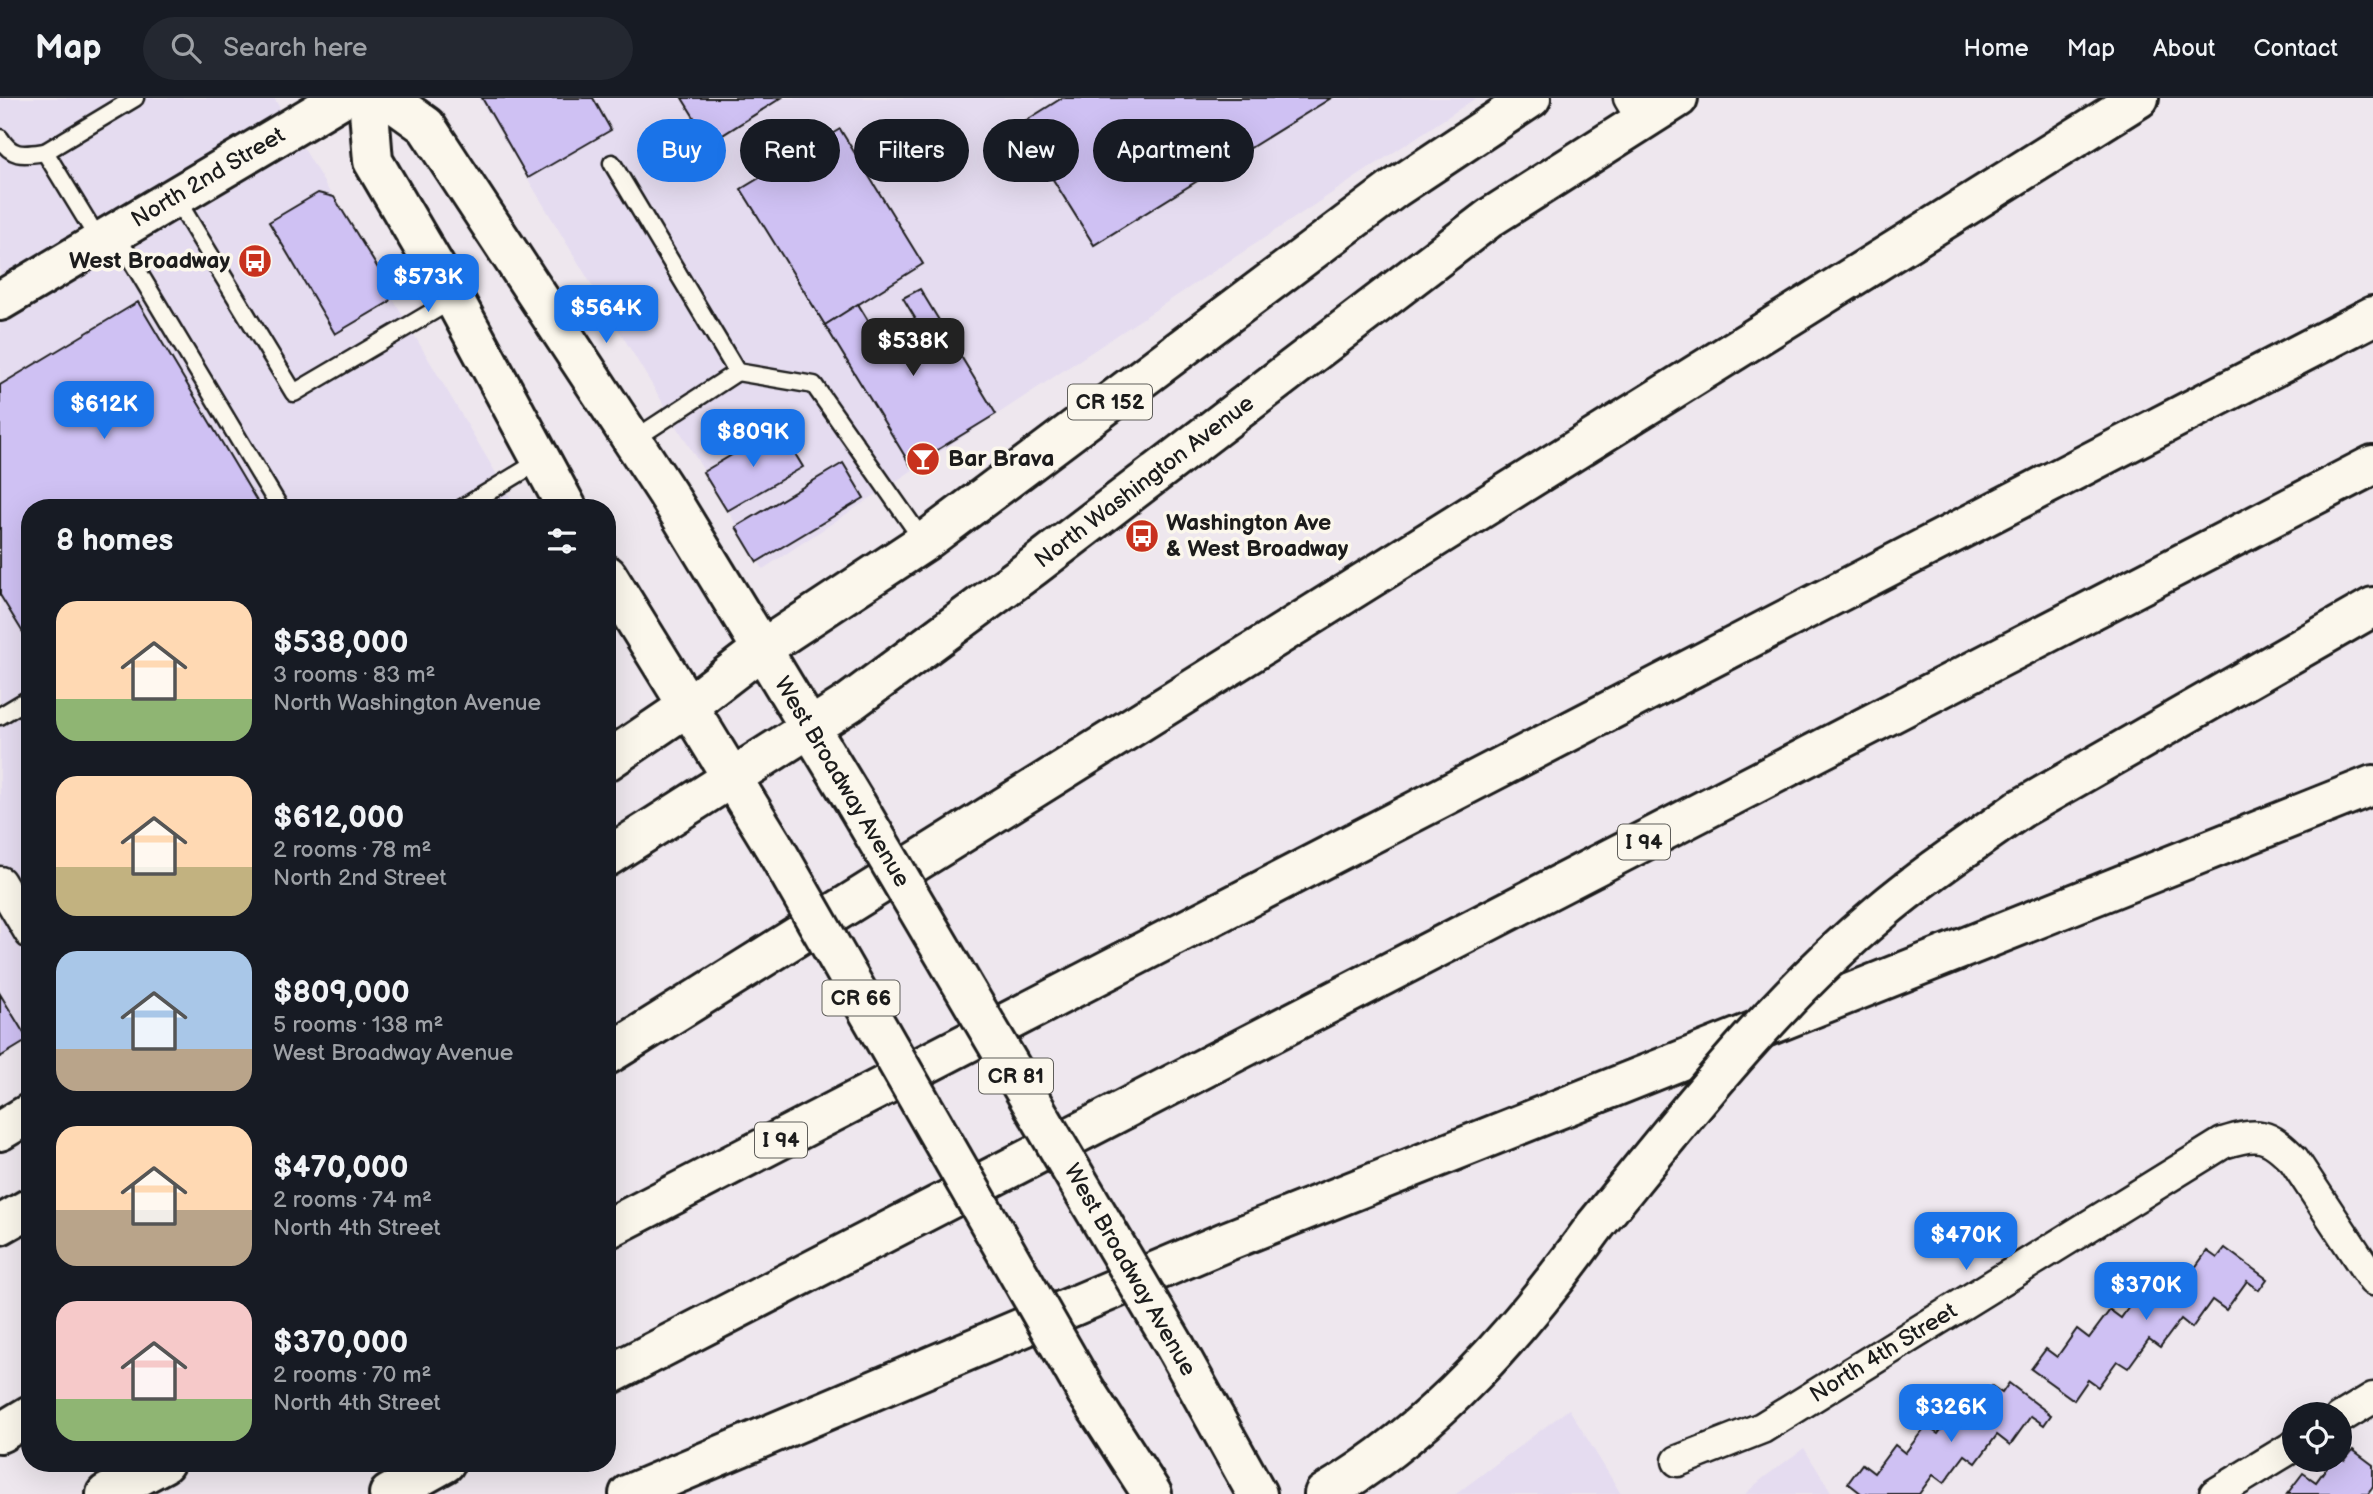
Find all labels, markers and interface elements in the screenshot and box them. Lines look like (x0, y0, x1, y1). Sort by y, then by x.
search box (143, 17, 633, 80)
text: Map (35, 28, 101, 68)
icon: search (167, 29, 205, 67)
text: Search here (223, 33, 367, 64)
text: Home (1964, 34, 2029, 63)
text: Map (2067, 34, 2115, 63)
text: About (2153, 34, 2215, 63)
text: Contact (2253, 34, 2338, 63)
chip: Buy (637, 119, 726, 182)
chip: Rent (740, 119, 840, 182)
chip: Filters (854, 119, 969, 182)
chip: New (983, 119, 1079, 182)
chip: Apartment (1093, 119, 1254, 182)
street label: North 2nd Street (126, 121, 290, 234)
bus stop icon: West Broadway (236, 242, 274, 280)
place label: West Broadway (69, 247, 230, 275)
pin: $573K (379, 254, 477, 314)
text: $573K (393, 263, 463, 291)
pin: $564K (557, 286, 655, 345)
text: $564K (570, 294, 642, 322)
pin: $538K (864, 318, 962, 378)
text: $538K (877, 327, 949, 355)
pin: $612K (55, 382, 153, 441)
road number: CR 152 (1068, 384, 1152, 420)
street label: North Washington Avenue (1029, 389, 1260, 574)
text: $612K (70, 390, 138, 418)
pin: $809K (704, 410, 802, 469)
text: $809K (717, 418, 789, 446)
bar icon: Bar Brava (904, 440, 942, 478)
place label: Bar Brava (948, 445, 1055, 473)
place label: Washington Ave & West Broadway (1166, 509, 1349, 563)
bus stop icon: Washington Ave & West Broadway (1123, 517, 1161, 555)
icon: filters (543, 522, 581, 560)
text: 8 homes (56, 523, 173, 559)
text: $538,000 (273, 625, 408, 661)
icon: home (112, 629, 196, 713)
text: 3 rooms · 83 m² (273, 661, 435, 689)
street label: West Broadway Avenue (768, 672, 916, 892)
text: North Washington Avenue (273, 689, 541, 717)
text: $612,000 (273, 800, 404, 836)
icon: home (112, 804, 196, 888)
road number: I 94 (1618, 824, 1670, 860)
text: 2 rooms · 78 m² (273, 836, 431, 864)
text: North 2nd Street (273, 864, 447, 892)
text: $809,000 (273, 975, 410, 1011)
icon: home (112, 979, 196, 1063)
road number: CR 66 (822, 981, 900, 1016)
text: 5 rooms · 138 m² (273, 1011, 443, 1039)
text: West Broadway Avenue (273, 1039, 514, 1067)
road number: CR 81 (979, 1058, 1053, 1094)
road number: I 94 (755, 1122, 807, 1158)
text: $470,000 (273, 1150, 408, 1186)
icon: home (112, 1154, 196, 1238)
street label: West Broadway Avenue (1058, 1159, 1202, 1381)
text: 2 rooms · 74 m² (273, 1186, 432, 1214)
pin: $470K (1917, 1212, 2015, 1272)
text: North 4th Street (273, 1214, 441, 1242)
text: $470K (1930, 1221, 2002, 1249)
pin: $370K (2097, 1262, 2195, 1322)
text: $370K (2110, 1271, 2182, 1299)
street label: North 4th Street (1805, 1297, 1962, 1409)
text: $370,000 (273, 1325, 408, 1361)
icon: home (112, 1329, 196, 1413)
text: 2 rooms · 70 m² (273, 1361, 432, 1389)
pin: $326K (1902, 1384, 2000, 1444)
text: North 4th Street (273, 1389, 441, 1417)
text: $326K (1915, 1393, 1987, 1421)
map controls (2282, 1402, 2352, 1472)
button: locate (2282, 1402, 2352, 1472)

